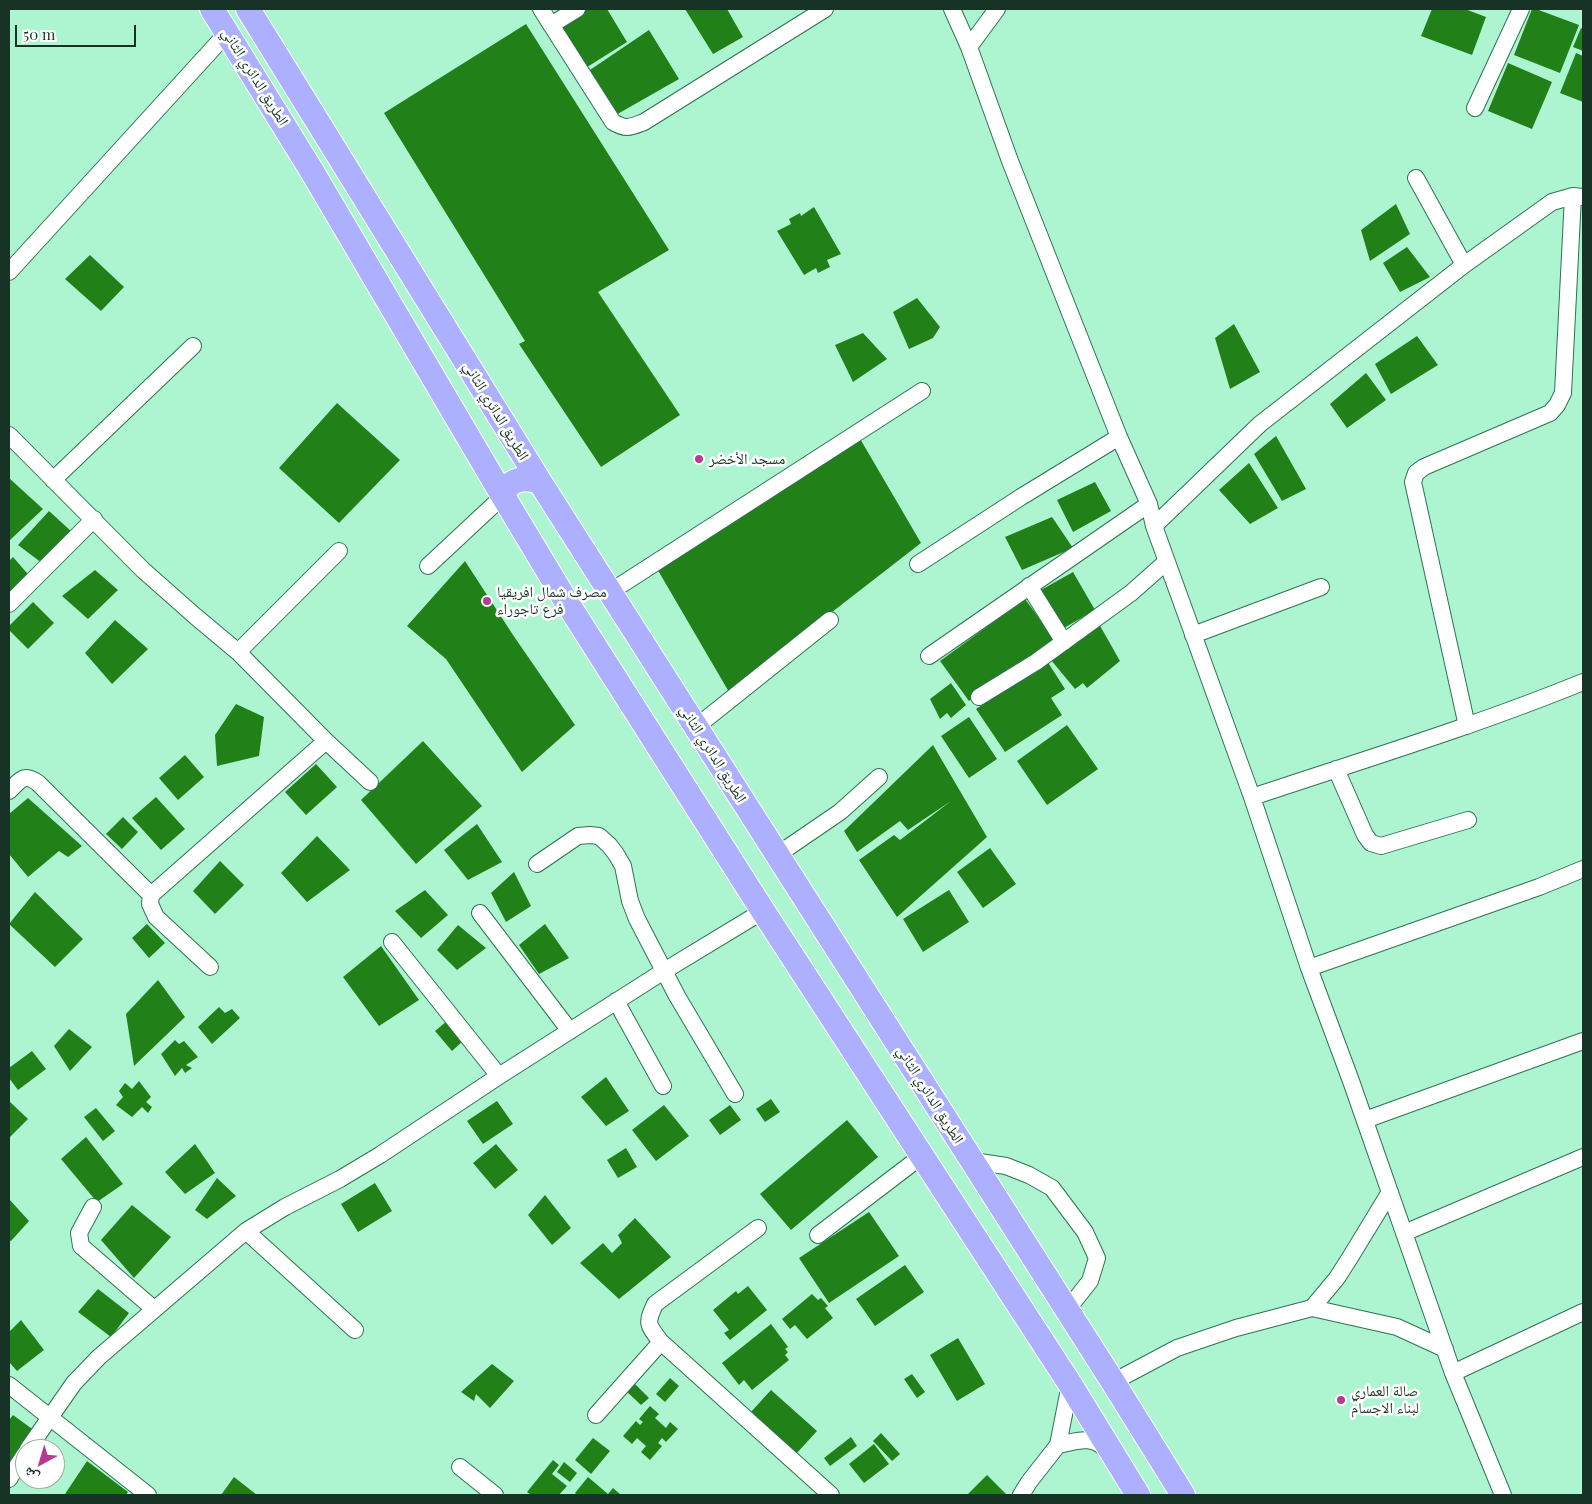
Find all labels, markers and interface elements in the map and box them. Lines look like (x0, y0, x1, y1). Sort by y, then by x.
scale bar (18, 15, 139, 47)
text: 50 m (23, 24, 55, 44)
street label: الطريق الدائري الثاني (218, 25, 292, 129)
street label: الطريق الدائري الثاني (460, 358, 532, 464)
place label: مسجد الأخضر (709, 450, 785, 468)
marker: مسجد الأخضر (693, 453, 705, 465)
place label: مصرف شمال افريقيا فرع تاجوراء (497, 583, 607, 618)
marker: مصرف شمال افريقيا فرع تاجوراء (481, 595, 493, 607)
street label: الطريق الدائري الثاني (676, 702, 750, 806)
street label: الطريق الدائري الثاني (893, 1043, 967, 1147)
place label: صالة العماري لبناء الاجسام (1351, 1382, 1419, 1417)
marker: صالة العماري لبناء الاجسام (1335, 1394, 1347, 1406)
north arrow (15, 1439, 65, 1489)
text: ش (19, 1463, 43, 1487)

